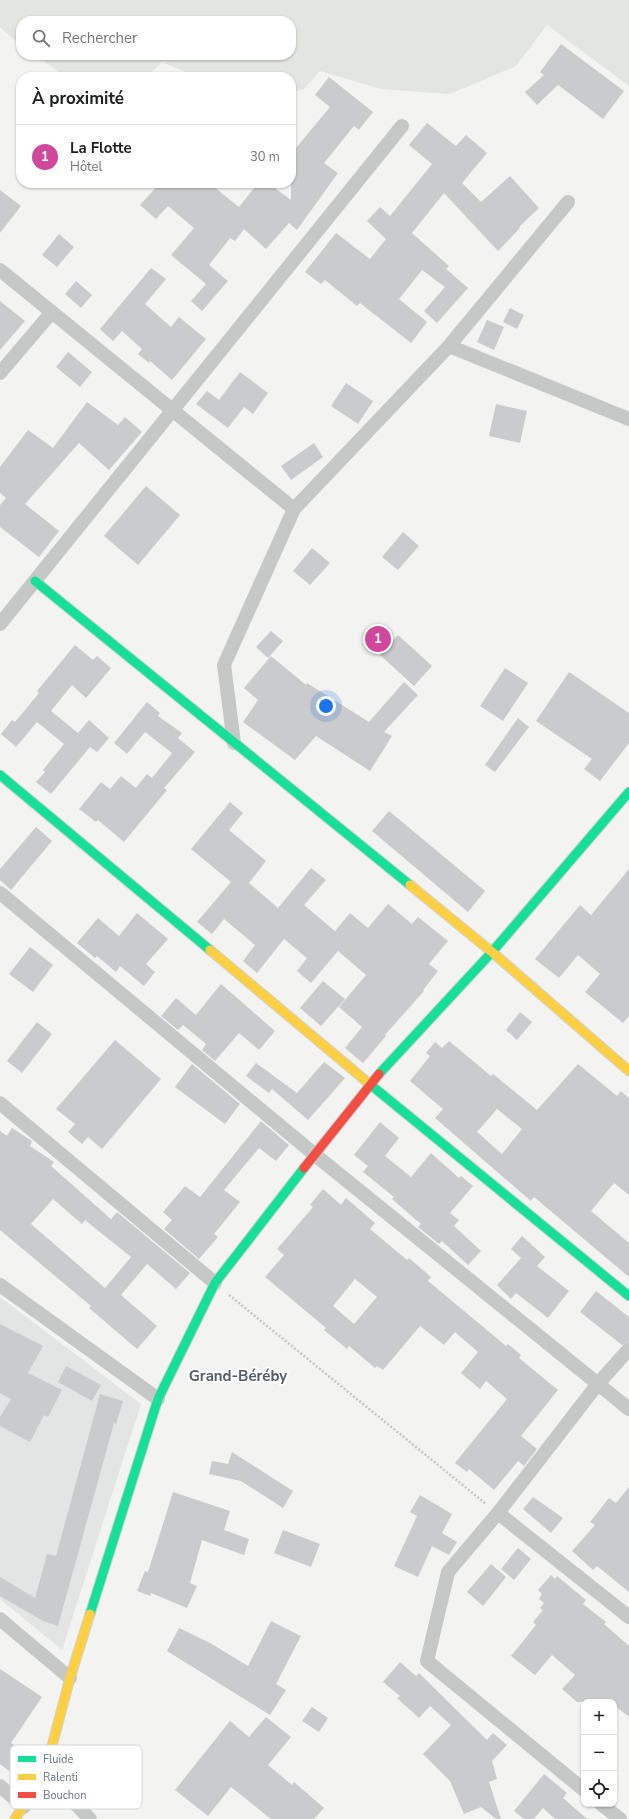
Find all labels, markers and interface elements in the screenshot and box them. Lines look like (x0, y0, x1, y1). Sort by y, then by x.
search box (16, 16, 296, 60)
icon: search (30, 27, 52, 49)
text: Rechercher (62, 28, 137, 48)
text: À proximité (32, 87, 124, 110)
text: La Flotte (70, 138, 132, 158)
text: 1 (41, 148, 49, 166)
text: 30 m (250, 148, 280, 166)
text: Hôtel (70, 158, 102, 176)
pin: 1 (365, 624, 391, 654)
your location (316, 696, 336, 716)
district label: Grand-Béréby (189, 1366, 287, 1386)
map controls (581, 1699, 617, 1807)
button: + (581, 1699, 617, 1735)
button: − (581, 1735, 617, 1771)
legend (10, 1745, 142, 1809)
text: Fluide (43, 1752, 73, 1767)
text: Ralenti (43, 1770, 78, 1785)
button: locate (581, 1771, 617, 1807)
text: Bouchon (43, 1788, 86, 1803)

